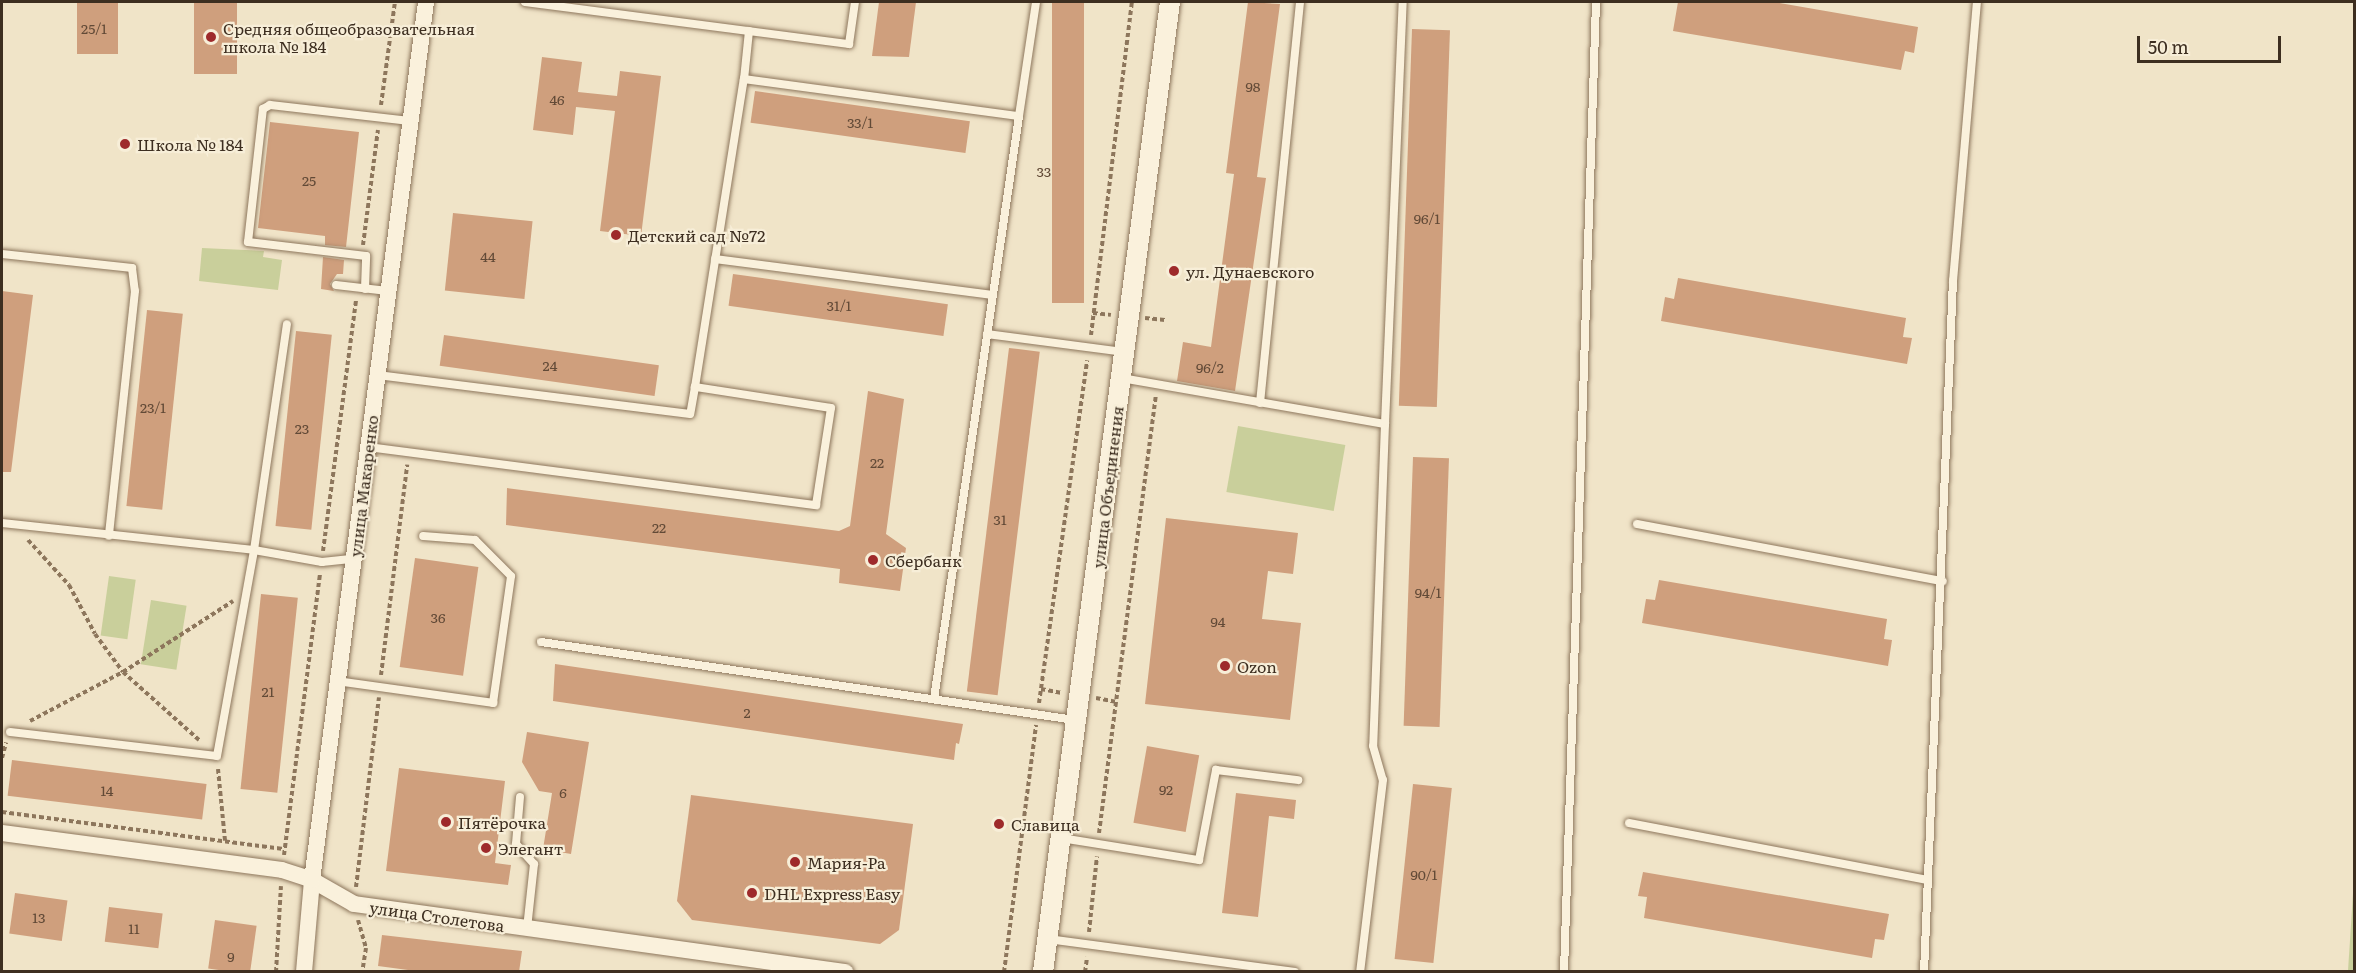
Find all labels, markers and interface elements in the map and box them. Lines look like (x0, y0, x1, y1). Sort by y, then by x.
place label: Средняя общеобразовательная школа № 184 (223, 18, 475, 56)
house number: 25/1 (81, 20, 107, 36)
scale bar (2140, 24, 2284, 62)
marker: Средняя общеобразовательная школа № 184 (204, 30, 218, 44)
text: 50 m (2148, 33, 2189, 60)
house number: 98 (1245, 78, 1261, 94)
house number: 46 (549, 91, 565, 107)
house number: 33/1 (847, 114, 873, 130)
place label: Школа № 184 (137, 134, 243, 154)
marker: Школа № 184 (118, 137, 132, 151)
house number: 33 (1037, 163, 1051, 179)
house number: 25 (302, 172, 316, 188)
house number: 96/1 (1414, 210, 1440, 226)
place label: Детский сад №72 (628, 225, 765, 245)
marker: Детский сад №72 (609, 228, 623, 242)
house number: 44 (480, 248, 496, 264)
place label: ул. Дунаевского (1186, 261, 1314, 281)
marker: ул. Дунаевского (1167, 264, 1181, 278)
house number: 31/1 (827, 297, 851, 313)
house number: 24 (543, 357, 557, 373)
house number: 96/2 (1196, 359, 1224, 375)
house number: 23/1 (140, 399, 166, 415)
street label: улица Объединения (1088, 405, 1126, 569)
street label: улица Макаренко (345, 414, 381, 558)
house number: 23 (295, 420, 309, 436)
house number: 22 (870, 454, 884, 470)
house number: 31 (993, 511, 1007, 527)
house number: 22 (652, 519, 666, 535)
place label: Сбербанк (885, 550, 962, 570)
marker: Сбербанк (866, 553, 880, 567)
house number: 94/1 (1415, 584, 1441, 600)
house number: 36 (430, 609, 446, 625)
house number: 94 (1210, 613, 1226, 629)
place label: Ozon (1237, 656, 1277, 676)
marker: Ozon (1218, 659, 1232, 673)
house number: 21 (262, 683, 274, 699)
house number: 2 (743, 704, 751, 720)
house number: 92 (1159, 781, 1173, 797)
house number: 14 (101, 782, 113, 798)
house number: 6 (559, 784, 567, 800)
place label: Пятёрочка (458, 812, 546, 832)
place label: Славица (1011, 814, 1080, 834)
marker: Пятёрочка (439, 815, 453, 829)
marker: Славица (992, 817, 1006, 831)
place label: Элегант (498, 838, 563, 858)
marker: Элегант (479, 841, 493, 855)
place label: Мария-Ра (807, 852, 886, 872)
marker: Мария-Ра (788, 855, 802, 869)
house number: 90/1 (1410, 866, 1438, 882)
place label: DHL Express Easy (764, 883, 900, 903)
marker: DHL Express Easy (745, 886, 759, 900)
street label: улица Столетова (368, 897, 506, 935)
house number: 13 (32, 909, 46, 925)
house number: 11 (128, 920, 140, 936)
house number: 9 (227, 948, 235, 964)

